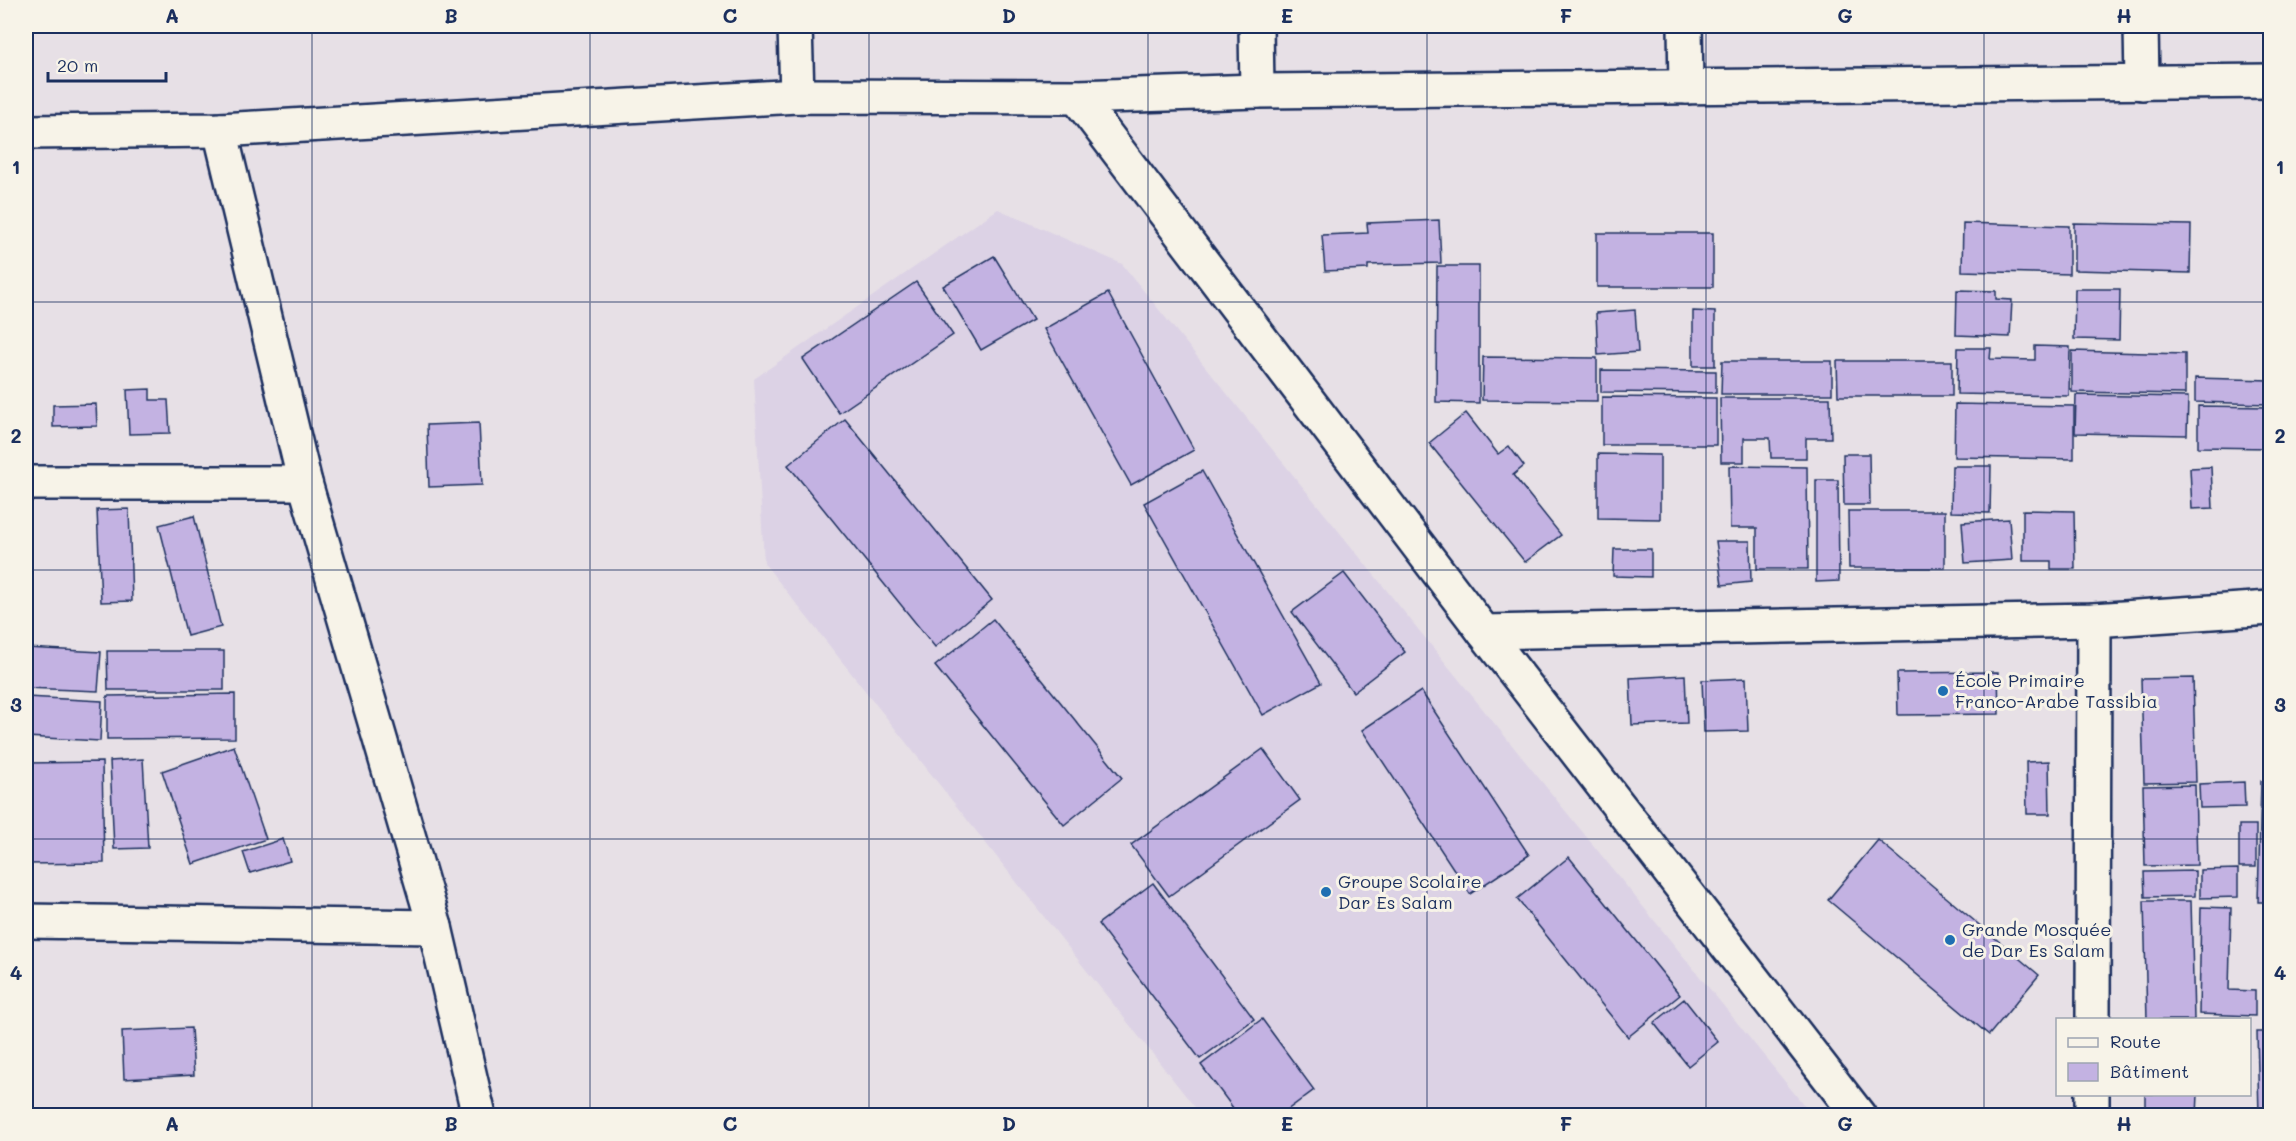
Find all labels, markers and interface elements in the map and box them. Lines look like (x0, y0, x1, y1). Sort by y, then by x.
text: A (165, 2, 179, 28)
text: B (444, 2, 458, 28)
text: C (723, 2, 738, 28)
text: D (1002, 2, 1016, 28)
text: E (1281, 2, 1293, 28)
text: F (1560, 2, 1573, 28)
text: G (1837, 2, 1853, 28)
text: H (2116, 2, 2132, 28)
scale bar (48, 45, 166, 83)
text: 20 m (57, 53, 98, 77)
text: 1 (12, 153, 20, 179)
text: 1 (2276, 153, 2284, 179)
text: 2 (10, 422, 22, 448)
text: 2 (2274, 422, 2286, 448)
place label: École Primaire Franco-Arabe Tassibia (1955, 668, 2158, 713)
marker: École Primaire Franco-Arabe Tassibia (1936, 684, 1950, 698)
text: 3 (10, 691, 22, 717)
text: 3 (2274, 691, 2286, 717)
place label: Groupe Scolaire Dar Es Salam (1338, 869, 1482, 914)
marker: Groupe Scolaire Dar Es Salam (1319, 885, 1333, 899)
place label: Grande Mosquée de Dar Es Salam (1962, 917, 2111, 962)
marker: Grande Mosquée de Dar Es Salam (1943, 933, 1957, 947)
text: 4 (10, 959, 23, 985)
text: 4 (2274, 959, 2287, 985)
legend (2056, 1018, 2251, 1096)
text: Route (2110, 1029, 2161, 1053)
text: Bâtiment (2110, 1059, 2189, 1083)
text: A (165, 1110, 179, 1136)
text: B (444, 1110, 458, 1136)
text: C (723, 1110, 738, 1136)
text: D (1002, 1110, 1016, 1136)
text: E (1281, 1110, 1293, 1136)
text: F (1560, 1110, 1573, 1136)
text: G (1837, 1110, 1853, 1136)
text: H (2116, 1110, 2132, 1136)

